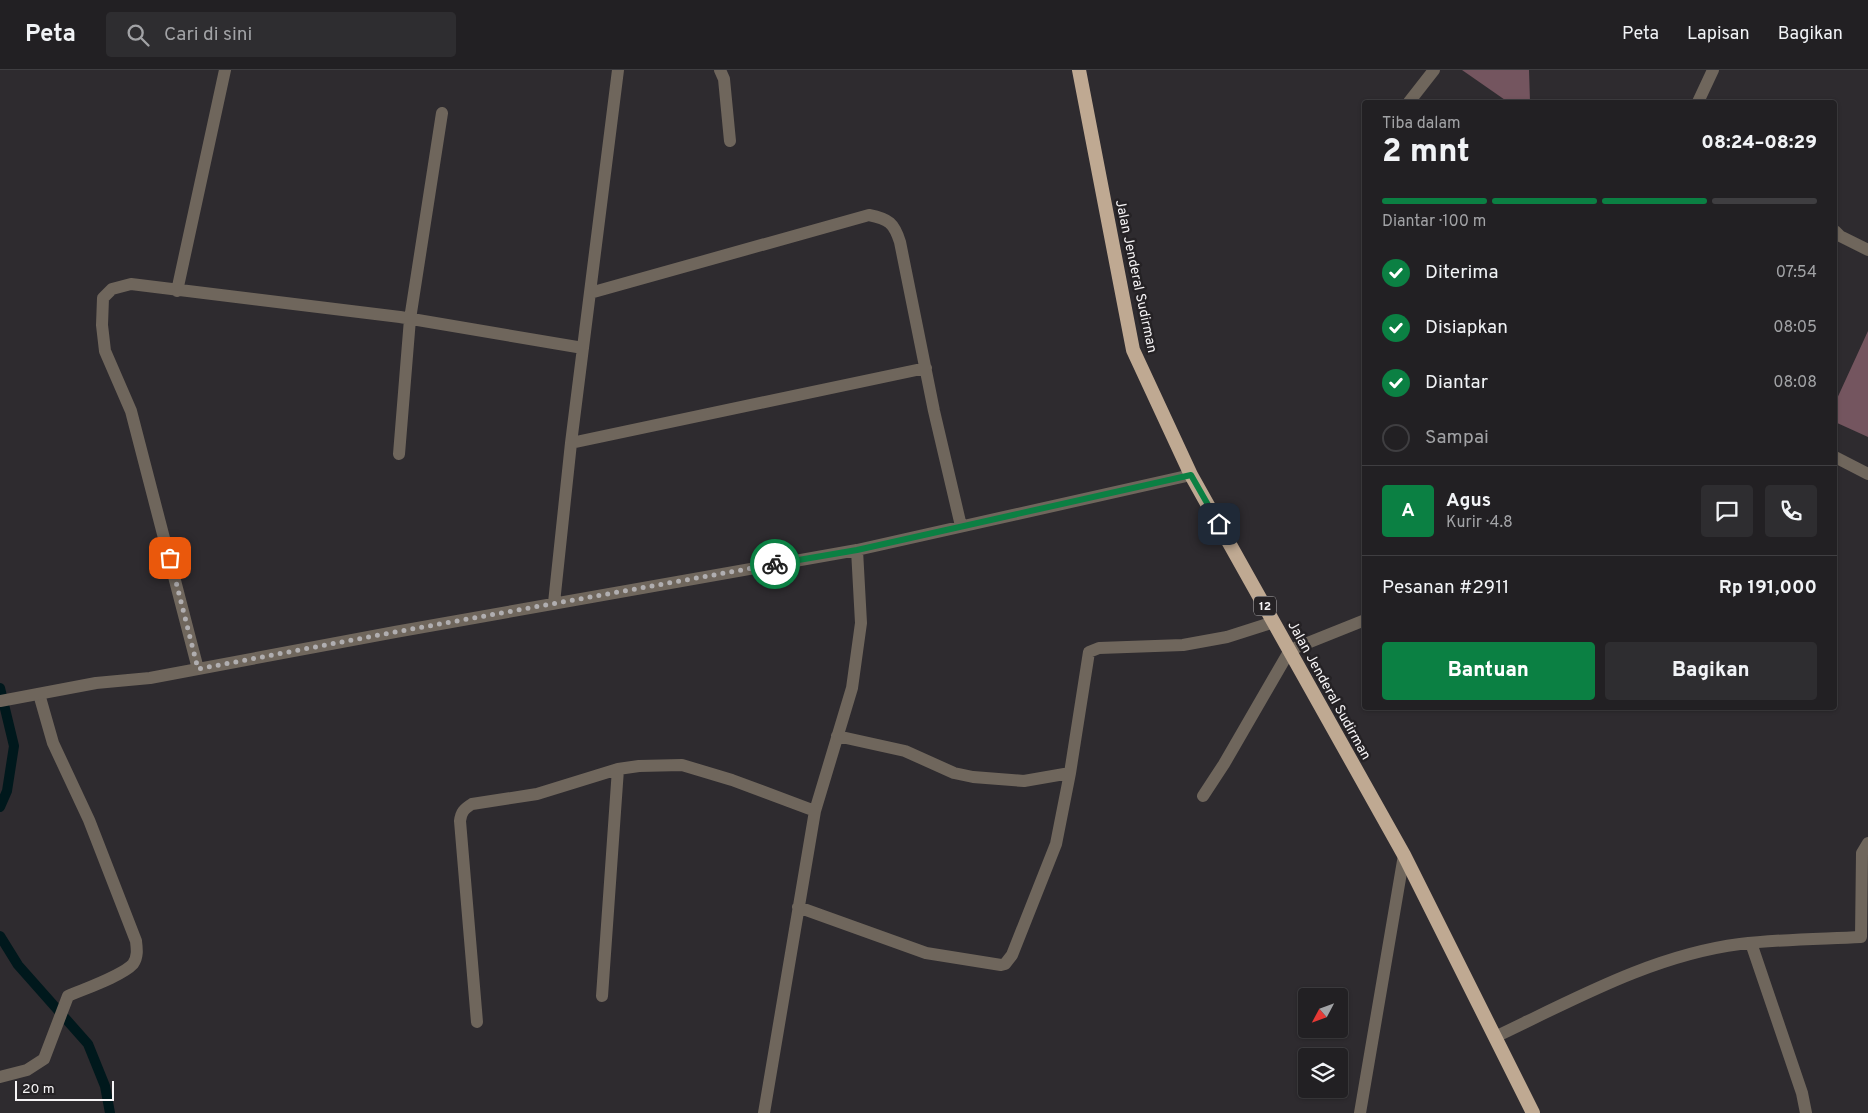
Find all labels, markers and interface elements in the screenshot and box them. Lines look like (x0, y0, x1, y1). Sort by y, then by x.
search box (106, 12, 456, 57)
text: Peta (25, 20, 76, 50)
icon: search (124, 21, 152, 49)
text: Cari di sini (164, 23, 252, 47)
text: Peta (1622, 23, 1659, 46)
text: Lapisan (1687, 23, 1750, 46)
text: Bagikan (1778, 23, 1843, 46)
text: Tiba dalam (1382, 114, 1461, 134)
text: 08:24–08:29 (1701, 131, 1817, 155)
text: 2 mnt (1382, 133, 1470, 173)
street label: Jalan Jenderal Sudirman (1111, 198, 1160, 354)
text: Diantar · 100 m (1382, 212, 1486, 232)
icon: check (1382, 259, 1410, 287)
text: Diterima (1425, 261, 1499, 285)
text: 07:54 (1776, 263, 1817, 283)
icon: check (1382, 314, 1410, 342)
text: Disiapkan (1425, 316, 1508, 340)
text: 08:05 (1773, 318, 1817, 338)
icon: check (1382, 369, 1410, 397)
text: Diantar (1425, 371, 1488, 395)
text: 08:08 (1773, 373, 1817, 393)
text: Sampai (1425, 426, 1489, 450)
button: chat (1701, 485, 1753, 537)
button: phone (1765, 485, 1817, 537)
text: Agus (1446, 489, 1491, 513)
text: A (1401, 499, 1415, 523)
pin (1198, 503, 1240, 545)
icon: home (1205, 510, 1233, 538)
text: Kurir · 4.8 (1446, 513, 1513, 533)
pin (149, 537, 191, 579)
courier (750, 539, 800, 589)
icon: bag (156, 544, 184, 572)
icon: bike (761, 550, 789, 578)
text: Pesanan #2911 (1382, 576, 1509, 600)
text: Rp 191,000 (1719, 576, 1817, 600)
road number: 12 (1254, 596, 1276, 616)
street label: Jalan Jenderal Sudirman (1283, 618, 1374, 763)
button: Bantuan (1382, 642, 1595, 700)
button: Bagikan (1605, 642, 1817, 700)
north arrow (1298, 988, 1348, 1038)
map controls (1298, 988, 1348, 1098)
button: layers (1298, 1048, 1348, 1098)
scale bar (15, 1078, 114, 1101)
text: 20 m (22, 1081, 55, 1098)

